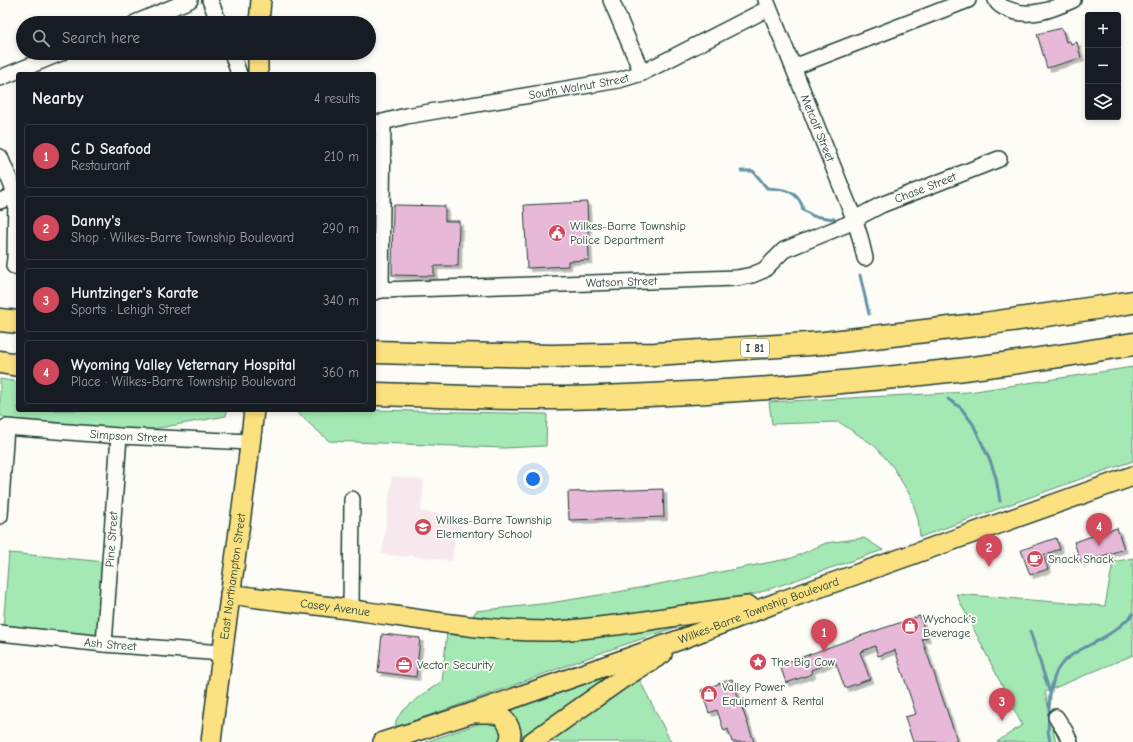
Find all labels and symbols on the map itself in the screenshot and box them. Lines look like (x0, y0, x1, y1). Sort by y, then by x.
street label: South Walnut Street (527, 70, 631, 102)
street label: Metcalf Street (798, 92, 838, 164)
street label: Chase Street (892, 169, 959, 206)
place label: Wilkes-Barre Township Police Department (570, 219, 686, 247)
public building icon: Wilkes-Barre Township Police Department (547, 223, 567, 243)
street label: Watson Street (586, 274, 658, 290)
road number: I 81 (741, 339, 769, 357)
street label: Simpson Street (89, 427, 168, 445)
your location (523, 469, 543, 489)
street label: Pine Street (103, 510, 121, 568)
street label: East Northampton Street (217, 512, 248, 640)
place label: Wilkes-Barre Township Elementary School (436, 513, 552, 541)
pin: 4 (1086, 513, 1112, 546)
school or university icon: Wilkes-Barre Township Elementary School (413, 517, 433, 537)
pin: 2 (976, 534, 1002, 567)
cafe icon: Snack Shack (1025, 549, 1045, 569)
place label: Snack Shack (1048, 552, 1114, 566)
street label: Wilkes-Barre Township Boulevard (676, 574, 841, 647)
street label: Casey Avenue (299, 596, 371, 619)
place label: Wychock's Beverage (923, 612, 976, 640)
shop icon: Wychock's Beverage (900, 616, 920, 636)
pin: 1 (811, 619, 837, 652)
street label: Ash Street (84, 635, 138, 654)
place icon: The Big Cow (748, 652, 768, 672)
office icon: Vector Security (394, 655, 414, 675)
place label: The Big Cow (771, 655, 836, 669)
place label: Vector Security (417, 658, 494, 672)
place label: Valley Power Equipment & Rental (722, 680, 824, 708)
shop icon: Valley Power Equipment & Rental (699, 684, 719, 704)
pin: 3 (989, 688, 1015, 721)

